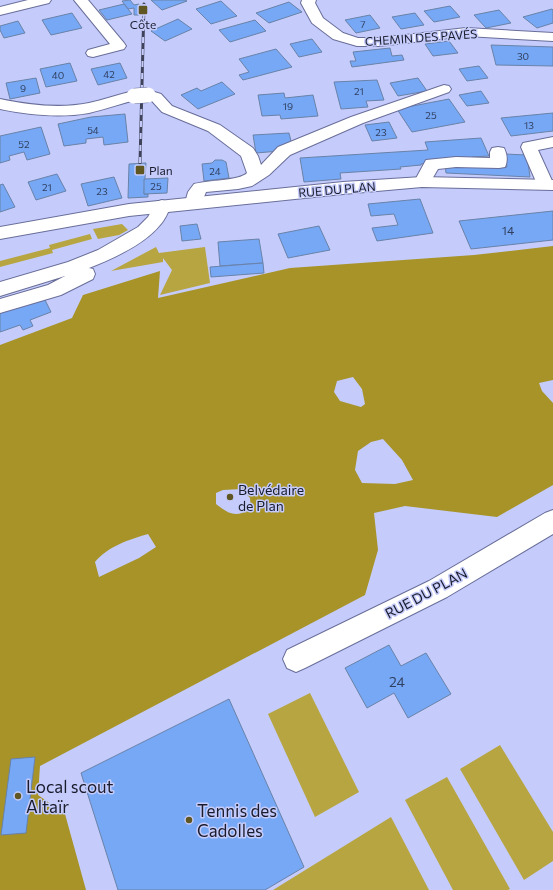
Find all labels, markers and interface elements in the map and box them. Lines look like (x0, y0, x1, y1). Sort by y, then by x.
marker: Côte (137, 4, 149, 16)
place label: Côte (130, 17, 156, 31)
house number: 7 (360, 18, 366, 30)
street label: CHEMIN DES PAVÉS (364, 26, 478, 48)
house number: 30 (517, 50, 529, 62)
house number: 42 (103, 68, 115, 80)
house number: 40 (52, 69, 64, 81)
house number: 9 (20, 82, 26, 94)
house number: 21 (354, 85, 364, 97)
house number: 19 (283, 100, 293, 112)
house number: 25 (425, 109, 437, 121)
house number: 13 (524, 119, 534, 131)
house number: 54 (87, 124, 99, 136)
house number: 23 (375, 126, 387, 138)
house number: 52 (18, 138, 30, 150)
place label: Plan (149, 163, 173, 177)
marker: Plan (134, 164, 146, 176)
house number: 24 (209, 165, 221, 177)
street label: RUE DU PLAN (298, 179, 376, 199)
house number: 25 (150, 180, 162, 192)
house number: 21 (42, 181, 52, 193)
house number: 23 (96, 185, 108, 197)
house number: 14 (502, 223, 514, 237)
place label: Belvédaire de Plan (238, 481, 304, 514)
marker: Belvédaire de Plan (225, 492, 235, 502)
street label: RUE DU PLAN (382, 564, 470, 622)
house number: 24 (389, 673, 406, 690)
place label: Local scout Altaïr (26, 776, 114, 817)
marker: Local scout Altaïr (13, 791, 23, 801)
place label: Tennis des Cadolles (197, 800, 277, 841)
marker: Tennis des Cadolles (184, 815, 194, 825)

